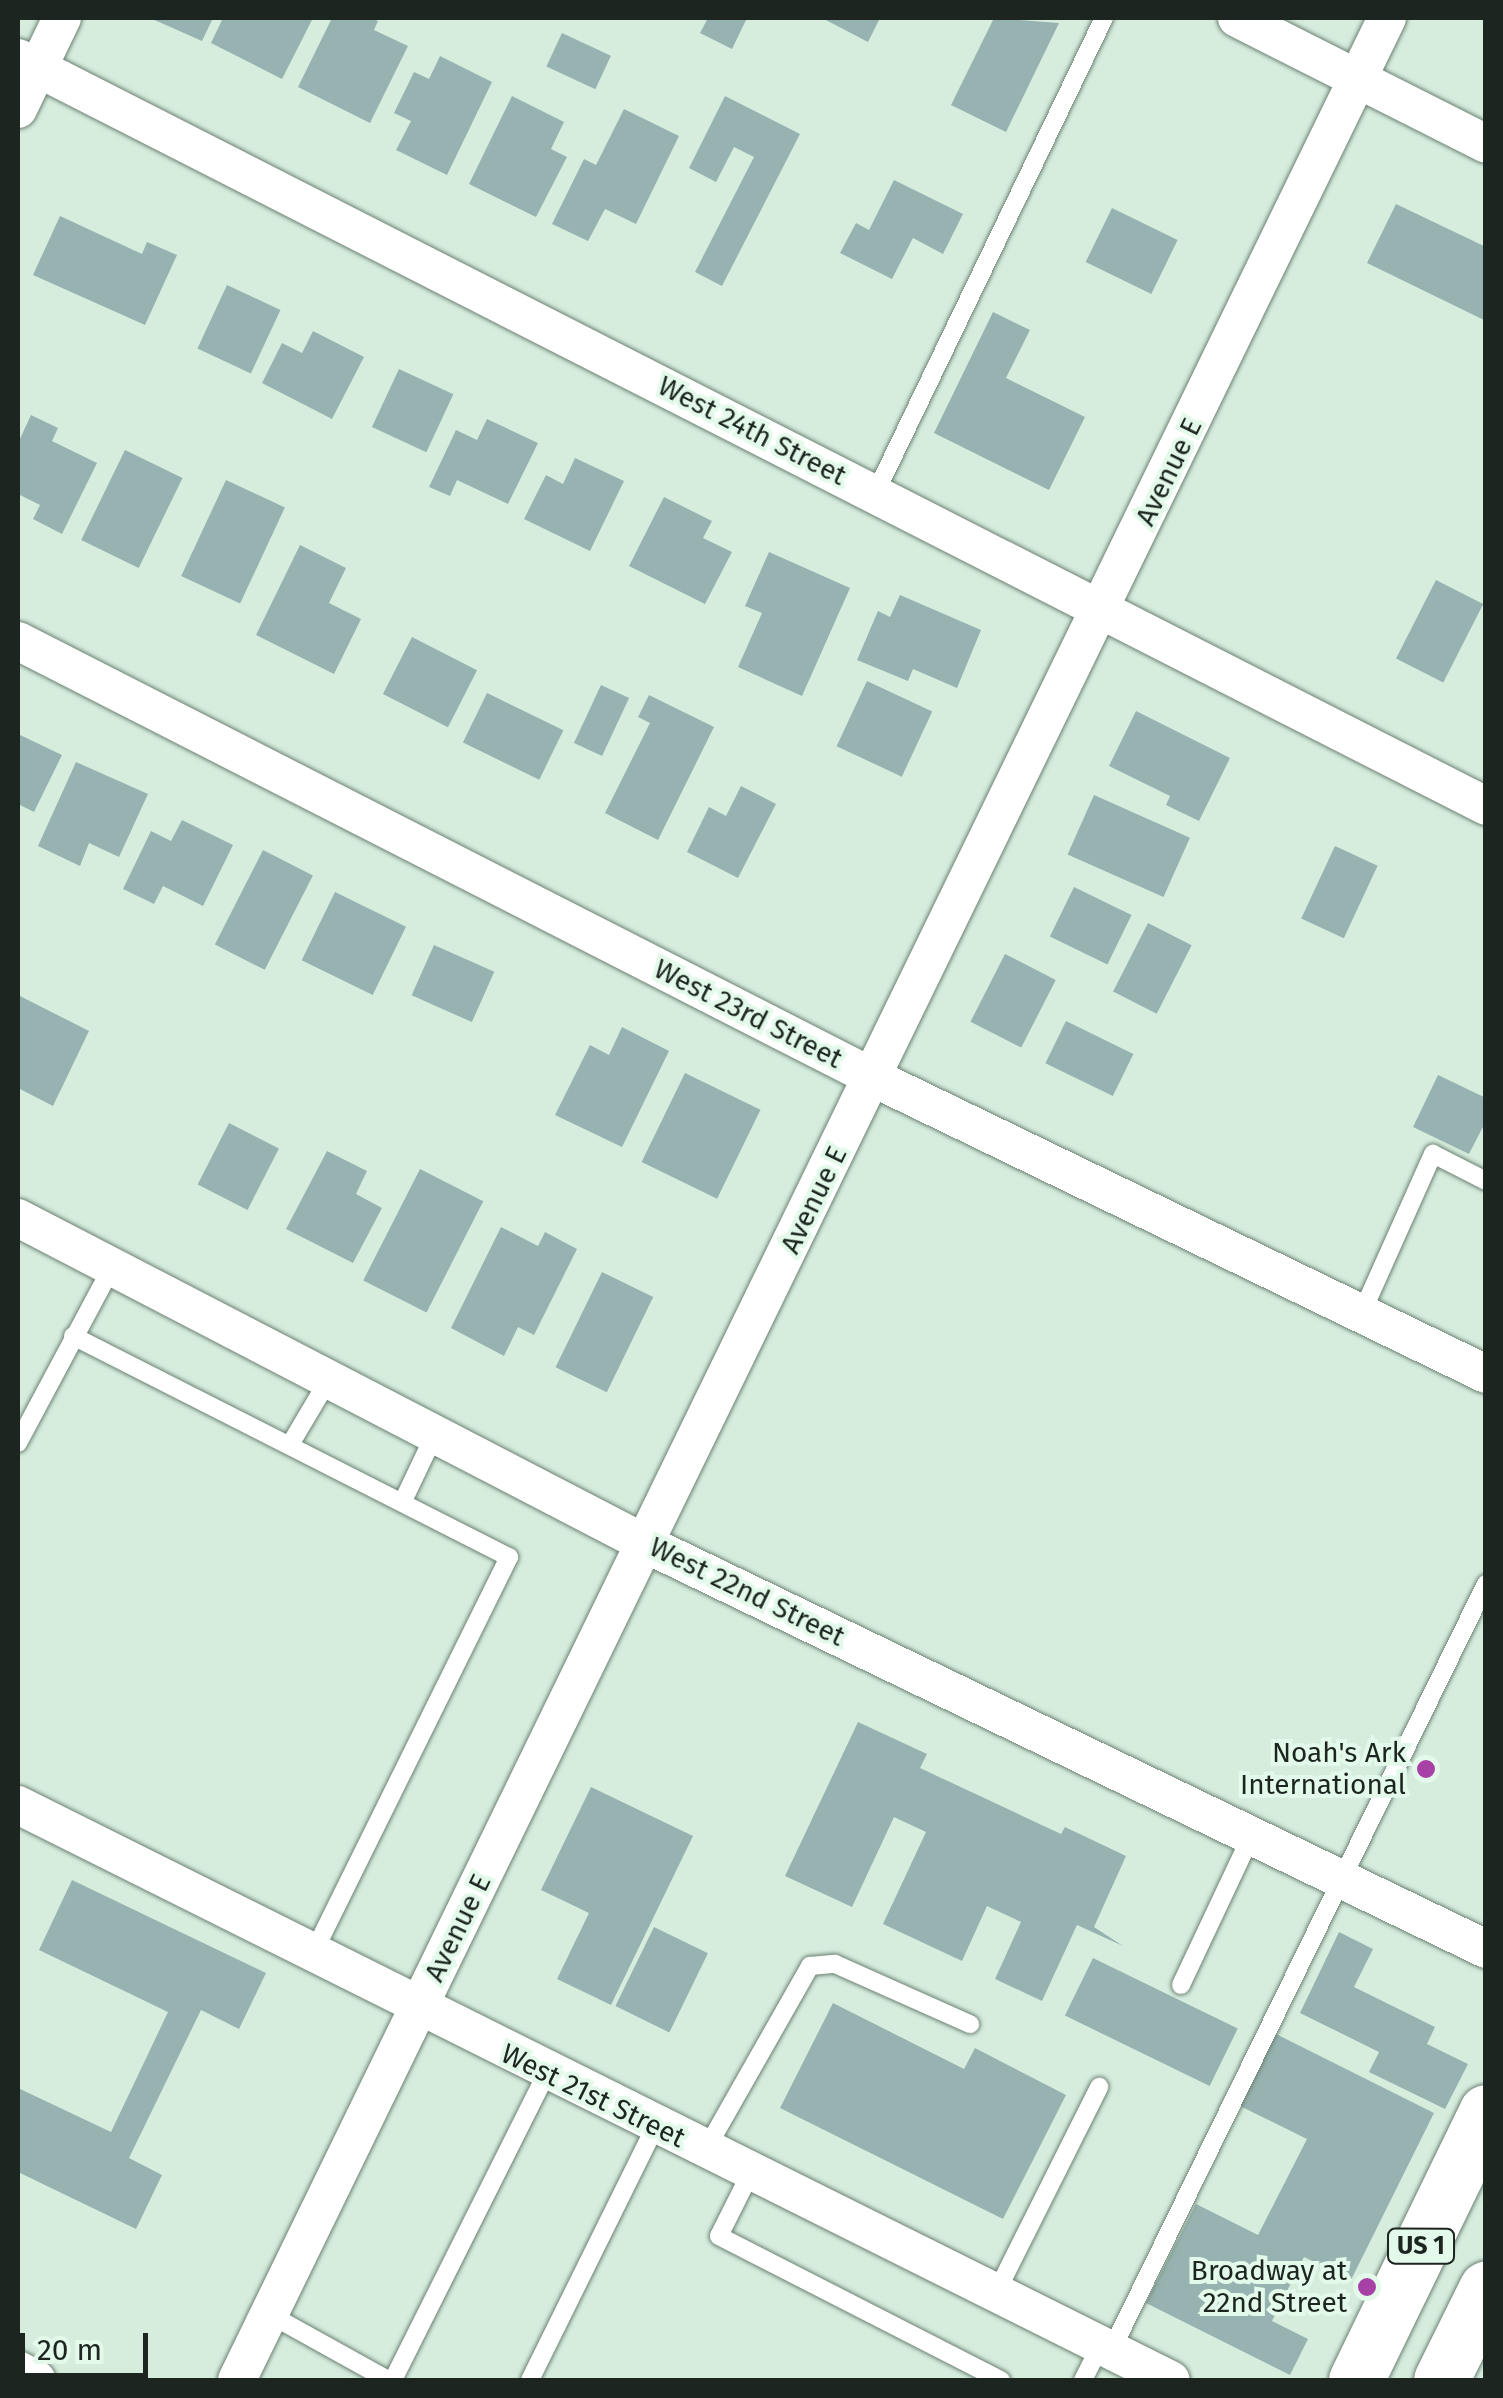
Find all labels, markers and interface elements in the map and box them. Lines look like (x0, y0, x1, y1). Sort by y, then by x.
street label: West 24th Street (652, 369, 852, 493)
street label: Avenue E (1129, 413, 1209, 531)
street label: West 23rd Street (648, 952, 848, 1076)
street label: Avenue E (774, 1141, 854, 1259)
street label: West 22nd Street (644, 1530, 850, 1654)
place label: Noah's Ark International (1240, 1736, 1406, 1802)
marker: Noah's Ark International (1415, 1758, 1437, 1780)
street label: Avenue E (418, 1869, 498, 1987)
street label: West 21st Street (496, 2037, 690, 2155)
road number: US 1 (1386, 2226, 1456, 2266)
place label: Broadway at 22nd Street (1191, 2254, 1347, 2320)
marker: Broadway at 22nd Street (1356, 2276, 1378, 2298)
scale bar (25, 2313, 152, 2375)
text: 20 m (37, 2332, 102, 2368)

